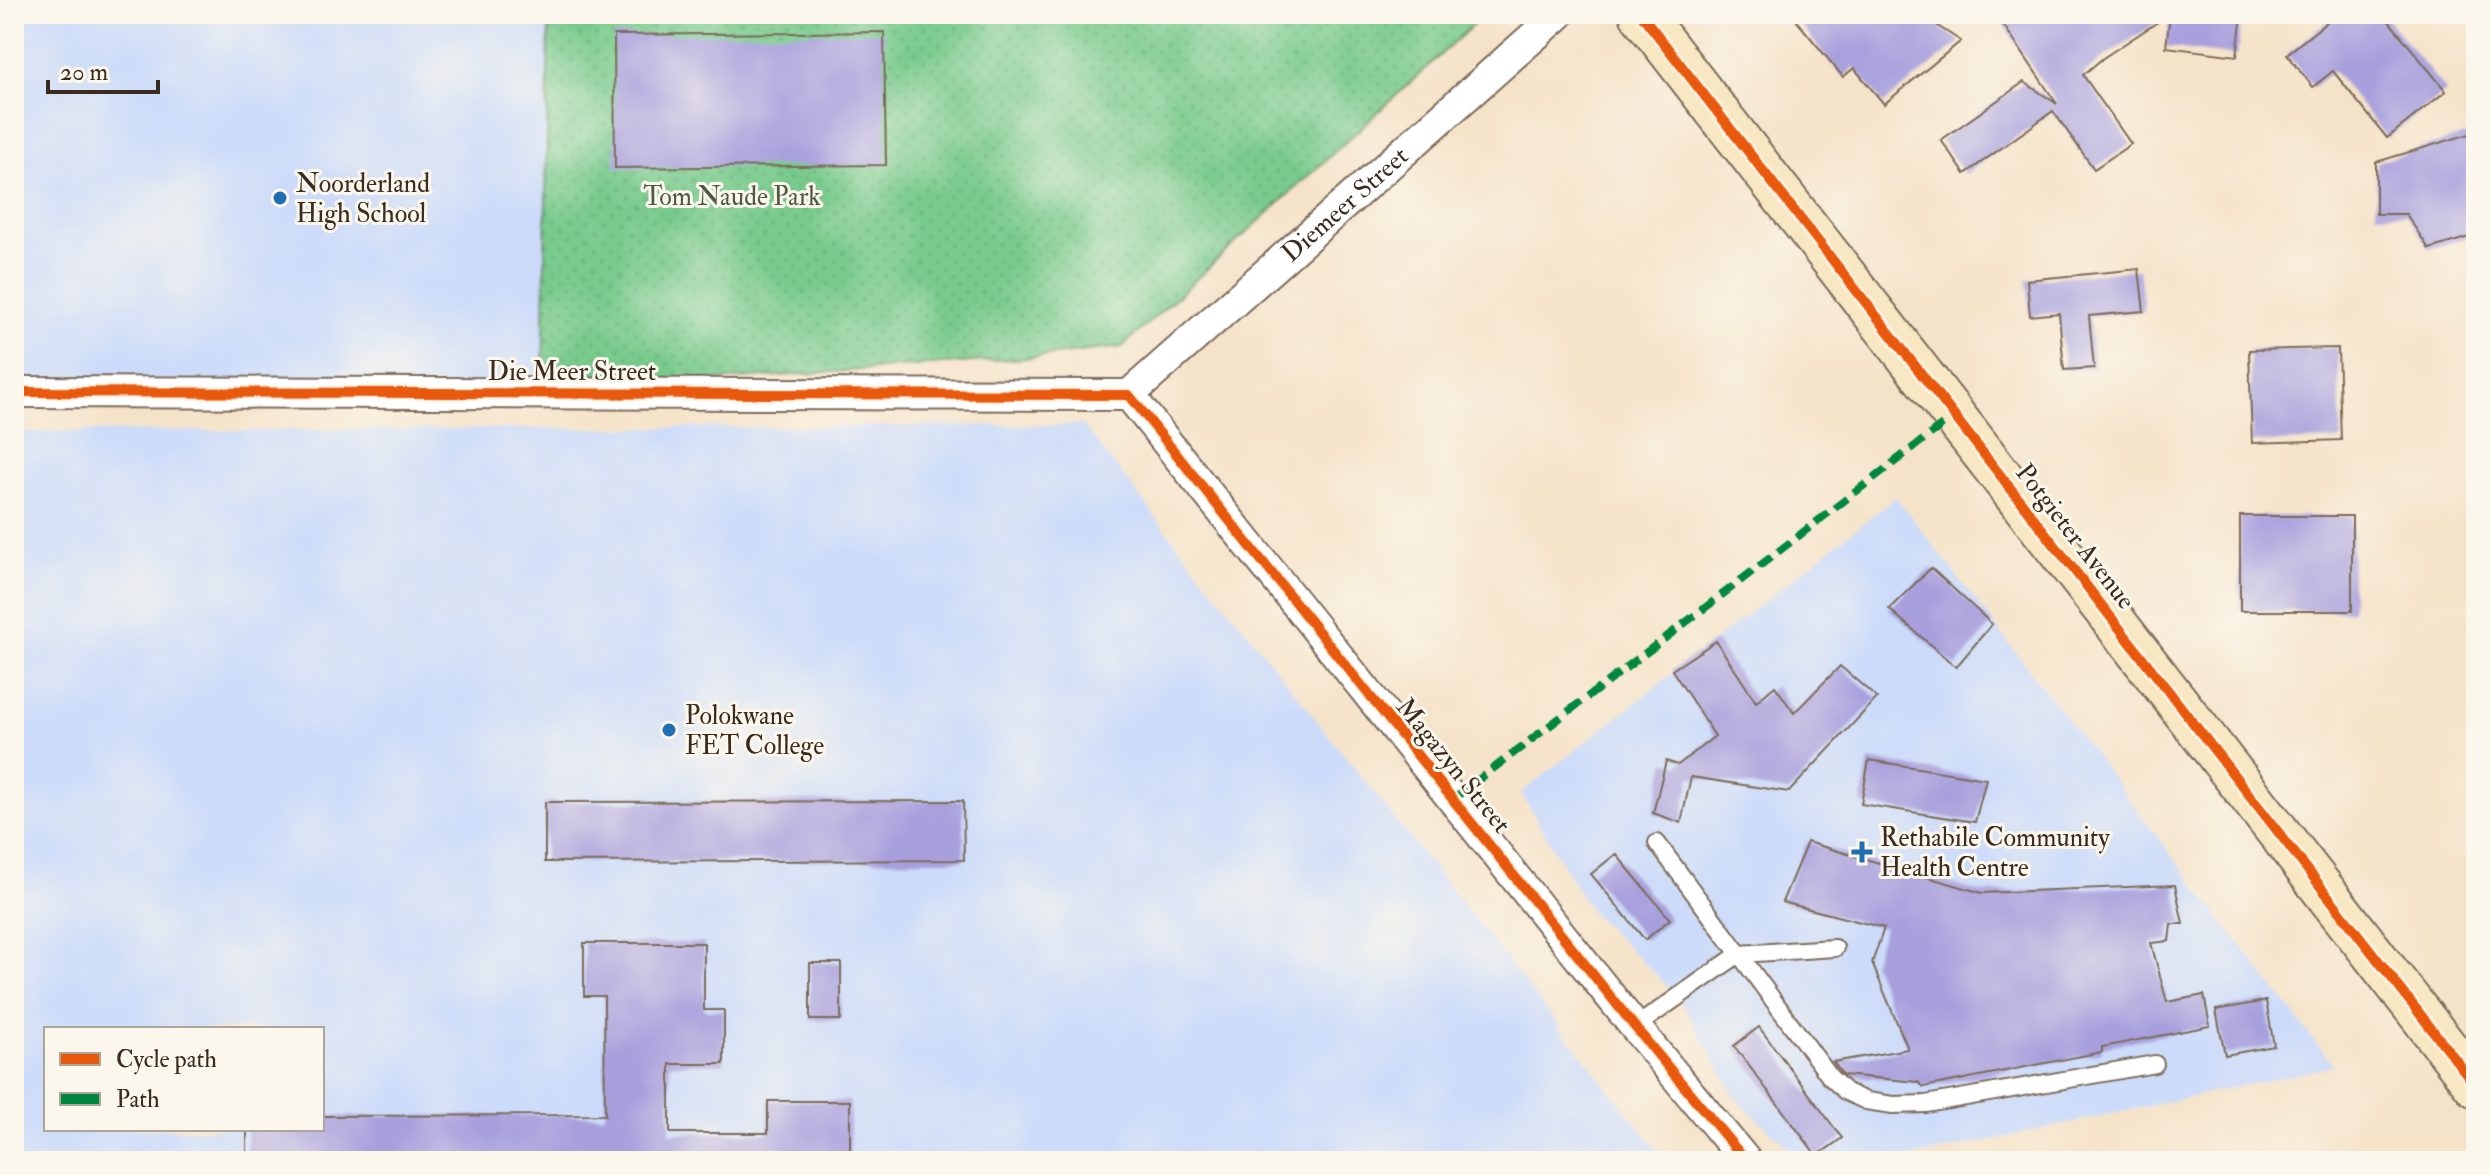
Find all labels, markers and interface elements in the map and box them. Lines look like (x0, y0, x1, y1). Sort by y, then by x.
scale bar (48, 44, 158, 94)
text: 20 m (60, 57, 109, 88)
street label: Diemeer Street (1275, 140, 1415, 269)
place label: Noorderland High School (296, 168, 430, 230)
park label: Tom Naude Park (643, 181, 821, 213)
marker: Noorderland High School (271, 189, 289, 207)
street label: Die Meer Street (488, 356, 656, 388)
street label: Potgieter Avenue (2009, 458, 2142, 616)
street label: Magazyn Street (1389, 692, 1517, 840)
place label: Polokwane FET College (685, 700, 824, 762)
marker: Polokwane FET College (660, 721, 678, 739)
place label: Rethabile Community Health Centre (1880, 822, 2110, 884)
marker: Rethabile Community Health Centre (1851, 841, 1873, 863)
legend (44, 1027, 324, 1131)
text: Cycle path (116, 1044, 217, 1075)
text: Path (116, 1084, 160, 1115)

